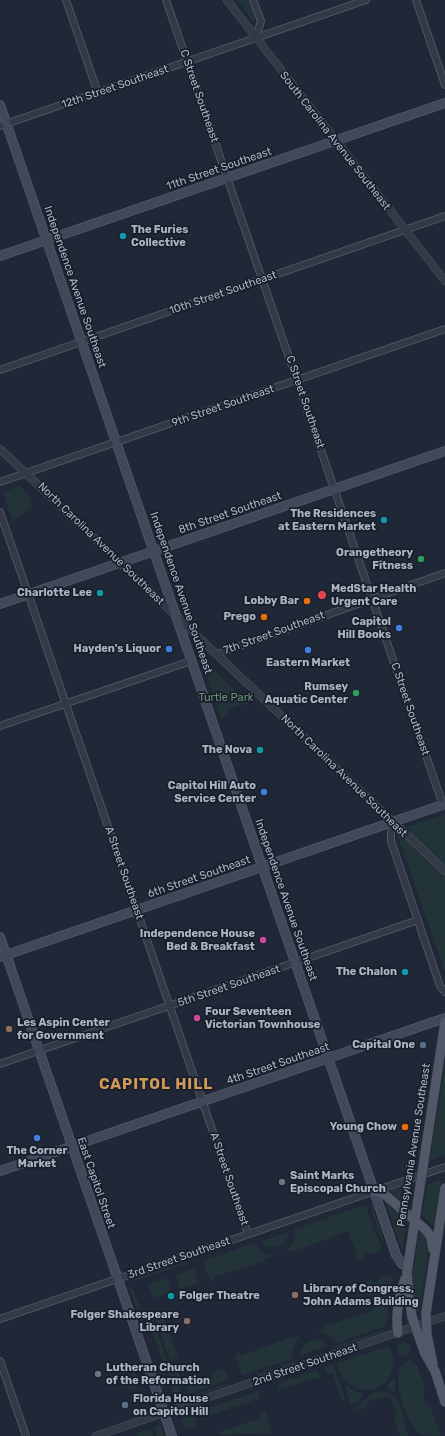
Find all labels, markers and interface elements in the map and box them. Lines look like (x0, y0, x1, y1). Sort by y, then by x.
street label: C Street Southeast (177, 48, 221, 144)
street label: 12th Street Southeast (60, 62, 170, 112)
street label: South Carolina Avenue Southeast (277, 69, 393, 213)
street label: 11th Street Southeast (165, 145, 273, 193)
street label: Independence Avenue Southeast (41, 204, 109, 370)
place label: The Furies Collective (131, 223, 188, 249)
marker: The Furies Collective (118, 231, 128, 241)
street label: 10th Street Southeast (168, 268, 278, 318)
street label: C Street Southeast (283, 354, 327, 450)
street label: 9th Street Southeast (170, 382, 276, 430)
street label: North Carolina Avenue Southeast (35, 480, 167, 608)
street label: 8th Street Southeast (177, 489, 283, 537)
place label: The Residences at Eastern Market (278, 507, 376, 533)
street label: Independence Avenue Southeast (147, 510, 215, 676)
marker: The Residences at Eastern Market (379, 515, 389, 525)
place label: Orangetheory Fitness (336, 546, 413, 572)
marker: Orangetheory Fitness (416, 554, 426, 564)
place label: MedStar Health Urgent Care (331, 582, 416, 608)
place label: Charlotte Lee (17, 586, 92, 600)
marker: Charlotte Lee (95, 588, 105, 598)
marker: MedStar Health Urgent Care (316, 589, 328, 601)
place label: Lobby Bar (244, 594, 299, 608)
marker: Lobby Bar (302, 596, 312, 606)
street label: 7th Street Southeast (222, 609, 326, 657)
place label: Prego (223, 610, 256, 624)
marker: Prego (259, 612, 269, 622)
place label: Capitol Hill Books (337, 615, 391, 641)
marker: Capitol Hill Books (394, 623, 404, 633)
place label: Hayden's Liquor (74, 642, 161, 656)
marker: Hayden's Liquor (164, 644, 174, 654)
marker: Eastern Market (303, 645, 313, 655)
place label: Eastern Market (266, 656, 350, 670)
street label: C Street Southeast (388, 661, 432, 757)
place label: Rumsey Aquatic Center (265, 680, 348, 706)
marker: Rumsey Aquatic Center (351, 688, 361, 698)
park label: Turtle Park (198, 691, 254, 705)
street label: North Carolina Avenue Southeast (278, 712, 410, 840)
place label: The Nova (202, 743, 252, 757)
marker: The Nova (255, 745, 265, 755)
place label: Capitol Hill Auto Service Center (168, 779, 256, 805)
marker: Capitol Hill Auto Service Center (259, 787, 269, 797)
street label: Independence Avenue Southeast (252, 817, 320, 983)
street label: A Street Southeast (102, 825, 146, 921)
street label: 6th Street Southeast (146, 853, 252, 901)
place label: Independence House Bed & Breakfast (140, 927, 255, 953)
marker: Independence House Bed & Breakfast (258, 935, 268, 945)
street label: 5th Street Southeast (176, 962, 282, 1010)
place label: The Chalon (336, 965, 397, 979)
marker: The Chalon (400, 967, 410, 977)
place label: Four Seventeen Victorian Townhouse (205, 1005, 320, 1031)
marker: Four Seventeen Victorian Townhouse (192, 1013, 202, 1023)
place label: Les Aspin Center for Government (17, 1016, 110, 1042)
marker: Les Aspin Center for Government (4, 1024, 14, 1034)
place label: Capital One (352, 1038, 415, 1052)
street label: 4th Street Southeast (225, 1040, 331, 1088)
marker: Capital One (418, 1040, 428, 1050)
street label: Pennsylvania Avenue Southeast (395, 1063, 433, 1227)
district label: CAPITOL HILL (99, 1076, 213, 1094)
place label: Young Chow (330, 1120, 397, 1134)
marker: Young Chow (400, 1122, 410, 1132)
street label: A Street Southeast (207, 1131, 251, 1227)
marker: The Corner Market (32, 1133, 42, 1143)
street label: East Capitol Street (74, 1136, 118, 1230)
place label: The Corner Market (7, 1144, 67, 1170)
place label: Saint Marks Episcopal Church (290, 1169, 386, 1195)
marker: Saint Marks Episcopal Church (277, 1177, 287, 1187)
street label: 3rd Street Southeast (126, 1234, 232, 1282)
place label: Library of Congress, John Adams Building (303, 1282, 419, 1308)
place label: Folger Theatre (179, 1289, 260, 1303)
marker: Library of Congress, John Adams Building (290, 1290, 300, 1300)
marker: Folger Theatre (166, 1291, 176, 1301)
place label: Folger Shakespeare Library (70, 1308, 179, 1334)
marker: Folger Shakespeare Library (182, 1316, 192, 1326)
street label: 2nd Street Southeast (251, 1341, 359, 1389)
place label: Lutheran Church of the Reformation (106, 1361, 210, 1387)
marker: Lutheran Church of the Reformation (93, 1369, 103, 1379)
place label: Florida House on Capitol Hill (133, 1392, 208, 1418)
marker: Florida House on Capitol Hill (120, 1400, 130, 1410)

